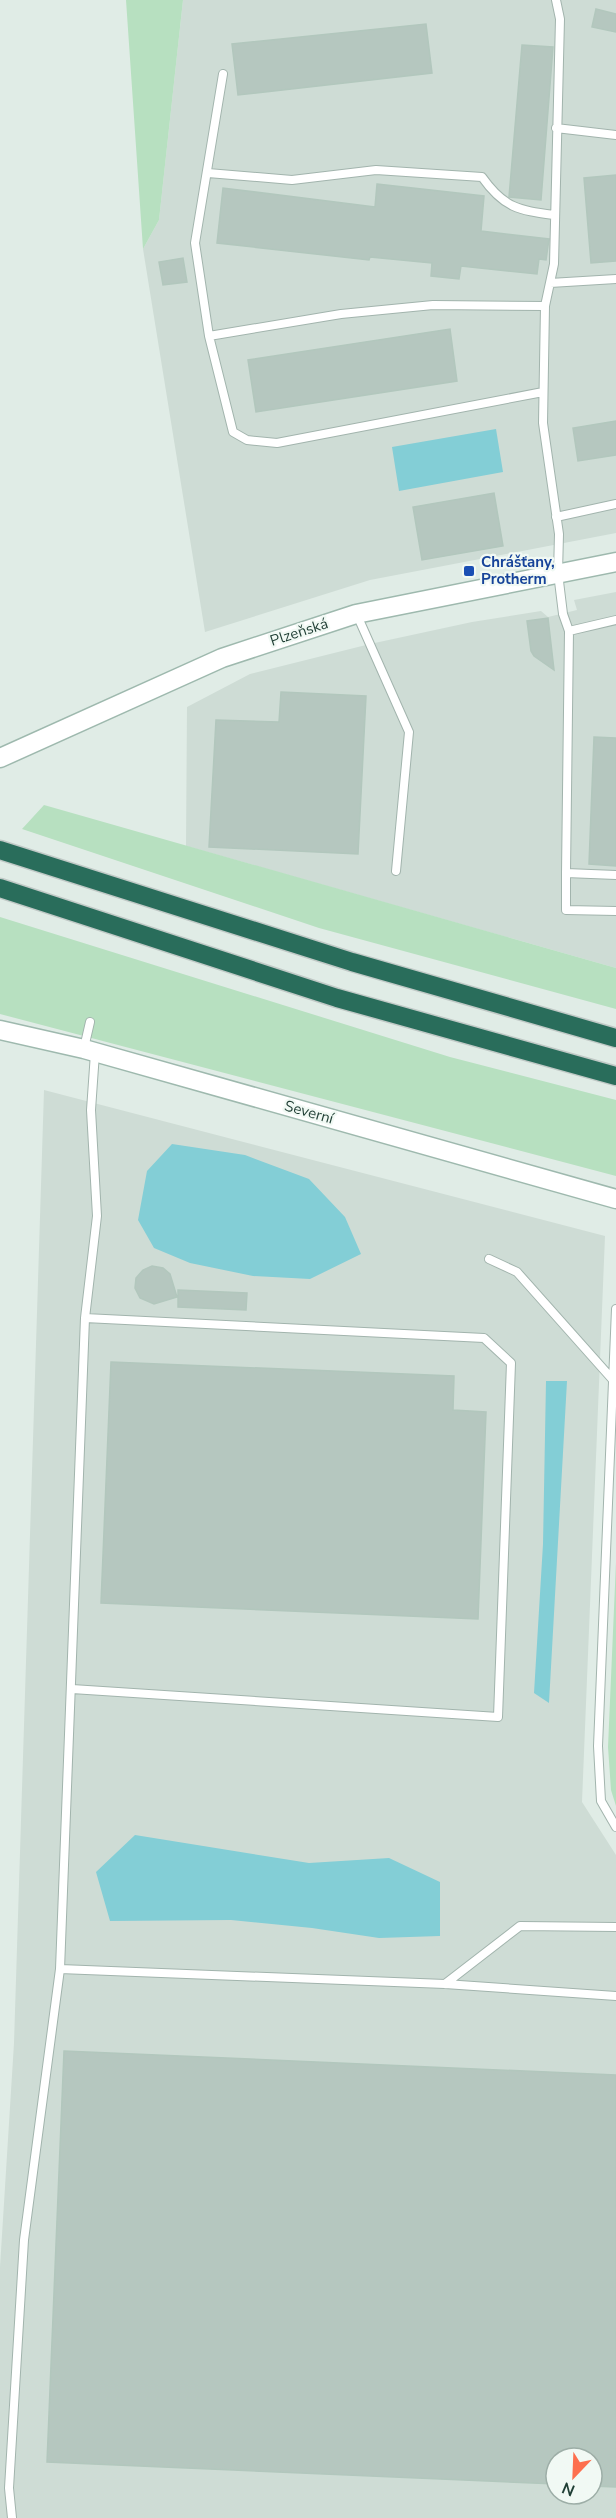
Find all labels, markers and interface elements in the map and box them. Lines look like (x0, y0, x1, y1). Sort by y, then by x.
place label: Chrášťany, Protherm (481, 552, 555, 589)
marker: Chrášťany, Protherm (462, 564, 476, 578)
street label: Plzeňská (267, 613, 331, 651)
street label: Severní (282, 1095, 337, 1129)
north arrow (544, 2446, 604, 2506)
text: N (559, 2476, 578, 2501)

